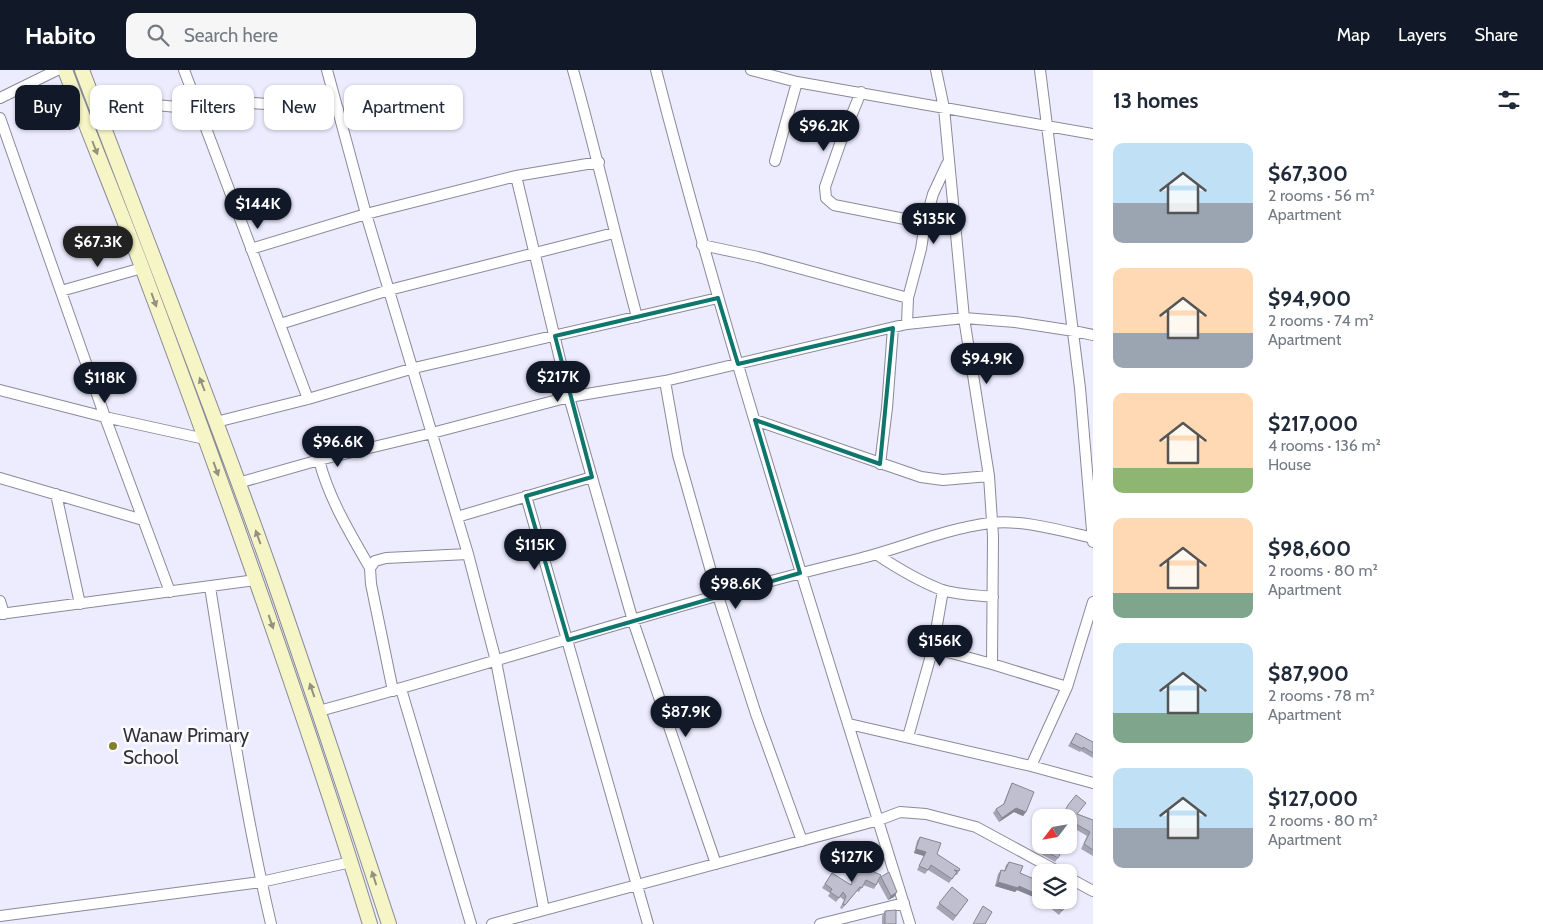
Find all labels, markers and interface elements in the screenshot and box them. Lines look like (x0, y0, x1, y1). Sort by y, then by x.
search box (126, 13, 476, 58)
text: Habito (25, 21, 96, 50)
icon: search (144, 21, 172, 49)
text: Search here (184, 24, 278, 47)
text: Map (1337, 24, 1370, 46)
text: Layers (1398, 24, 1447, 46)
text: Share (1475, 24, 1518, 46)
chip: Buy (15, 85, 80, 130)
chip: Rent (90, 85, 162, 130)
chip: Filters (172, 85, 254, 130)
chip: New (264, 85, 334, 130)
chip: Apartment (344, 85, 463, 130)
icon: filters (1495, 86, 1523, 114)
text: 13 homes (1113, 88, 1198, 113)
pin: $96.2K (783, 109, 865, 152)
text: $96.2K (799, 116, 849, 135)
one-way arrow (91, 141, 99, 156)
text: $67,300 (1268, 161, 1348, 186)
icon: home (1153, 163, 1213, 223)
text: 2 rooms · 56 m² (1268, 186, 1375, 205)
pin: $144K (223, 188, 293, 230)
text: $144K (235, 194, 281, 213)
pin: $135K (899, 202, 969, 245)
text: Apartment (1268, 205, 1341, 224)
text: $135K (913, 209, 955, 228)
pin: $67.3K (57, 226, 139, 268)
text: $67.3K (74, 232, 122, 251)
text: $94,900 (1268, 286, 1351, 311)
icon: home (1153, 288, 1213, 348)
one-way arrow (150, 293, 158, 308)
text: 2 rooms · 74 m² (1268, 311, 1374, 330)
text: Apartment (1268, 330, 1341, 349)
pin: $94.9K (946, 342, 1028, 385)
text: $94.9K (962, 349, 1012, 368)
pin: $217K (523, 360, 593, 403)
pin: $118K (70, 362, 140, 404)
text: $217K (537, 367, 579, 386)
text: $118K (85, 368, 125, 387)
one-way arrow (198, 377, 205, 392)
text: $217,000 (1268, 411, 1358, 436)
icon: home (1153, 413, 1213, 473)
pin: $96.6K (297, 426, 379, 468)
text: $96.6K (313, 432, 363, 451)
text: 4 rooms · 136 m² (1268, 436, 1381, 455)
text: House (1268, 455, 1311, 474)
one-way arrow (212, 462, 220, 476)
pin: $115K (500, 528, 570, 571)
one-way arrow (254, 529, 262, 544)
text: $115K (515, 535, 555, 554)
text: $98,600 (1268, 536, 1351, 561)
icon: home (1153, 538, 1213, 598)
text: 2 rooms · 80 m² (1268, 561, 1378, 580)
pin: $98.6K (695, 568, 777, 610)
text: $98.6K (711, 574, 761, 593)
text: Apartment (1268, 580, 1341, 599)
one-way arrow (268, 614, 275, 629)
pin: $156K (905, 624, 975, 667)
text: $156K (919, 631, 961, 650)
text: $87,900 (1268, 661, 1349, 686)
icon: home (1153, 663, 1213, 723)
one-way arrow (308, 682, 316, 697)
text: 2 rooms · 78 m² (1268, 686, 1375, 705)
pin: $87.9K (645, 696, 727, 738)
text: $87.9K (662, 702, 710, 721)
text: Apartment (1268, 705, 1341, 724)
place label: Wanaw Primary School (123, 724, 249, 769)
marker: Wanaw Primary School (107, 740, 119, 752)
text: $127,000 (1268, 786, 1358, 811)
icon: home (1153, 788, 1213, 848)
north arrow (1032, 809, 1078, 854)
map controls (1032, 809, 1077, 909)
text: 2 rooms · 80 m² (1268, 811, 1378, 830)
text: Apartment (1268, 830, 1341, 849)
pin: $127K (817, 840, 887, 883)
text: $127K (831, 847, 873, 866)
button: layers (1032, 864, 1077, 909)
one-way arrow (369, 870, 377, 885)

